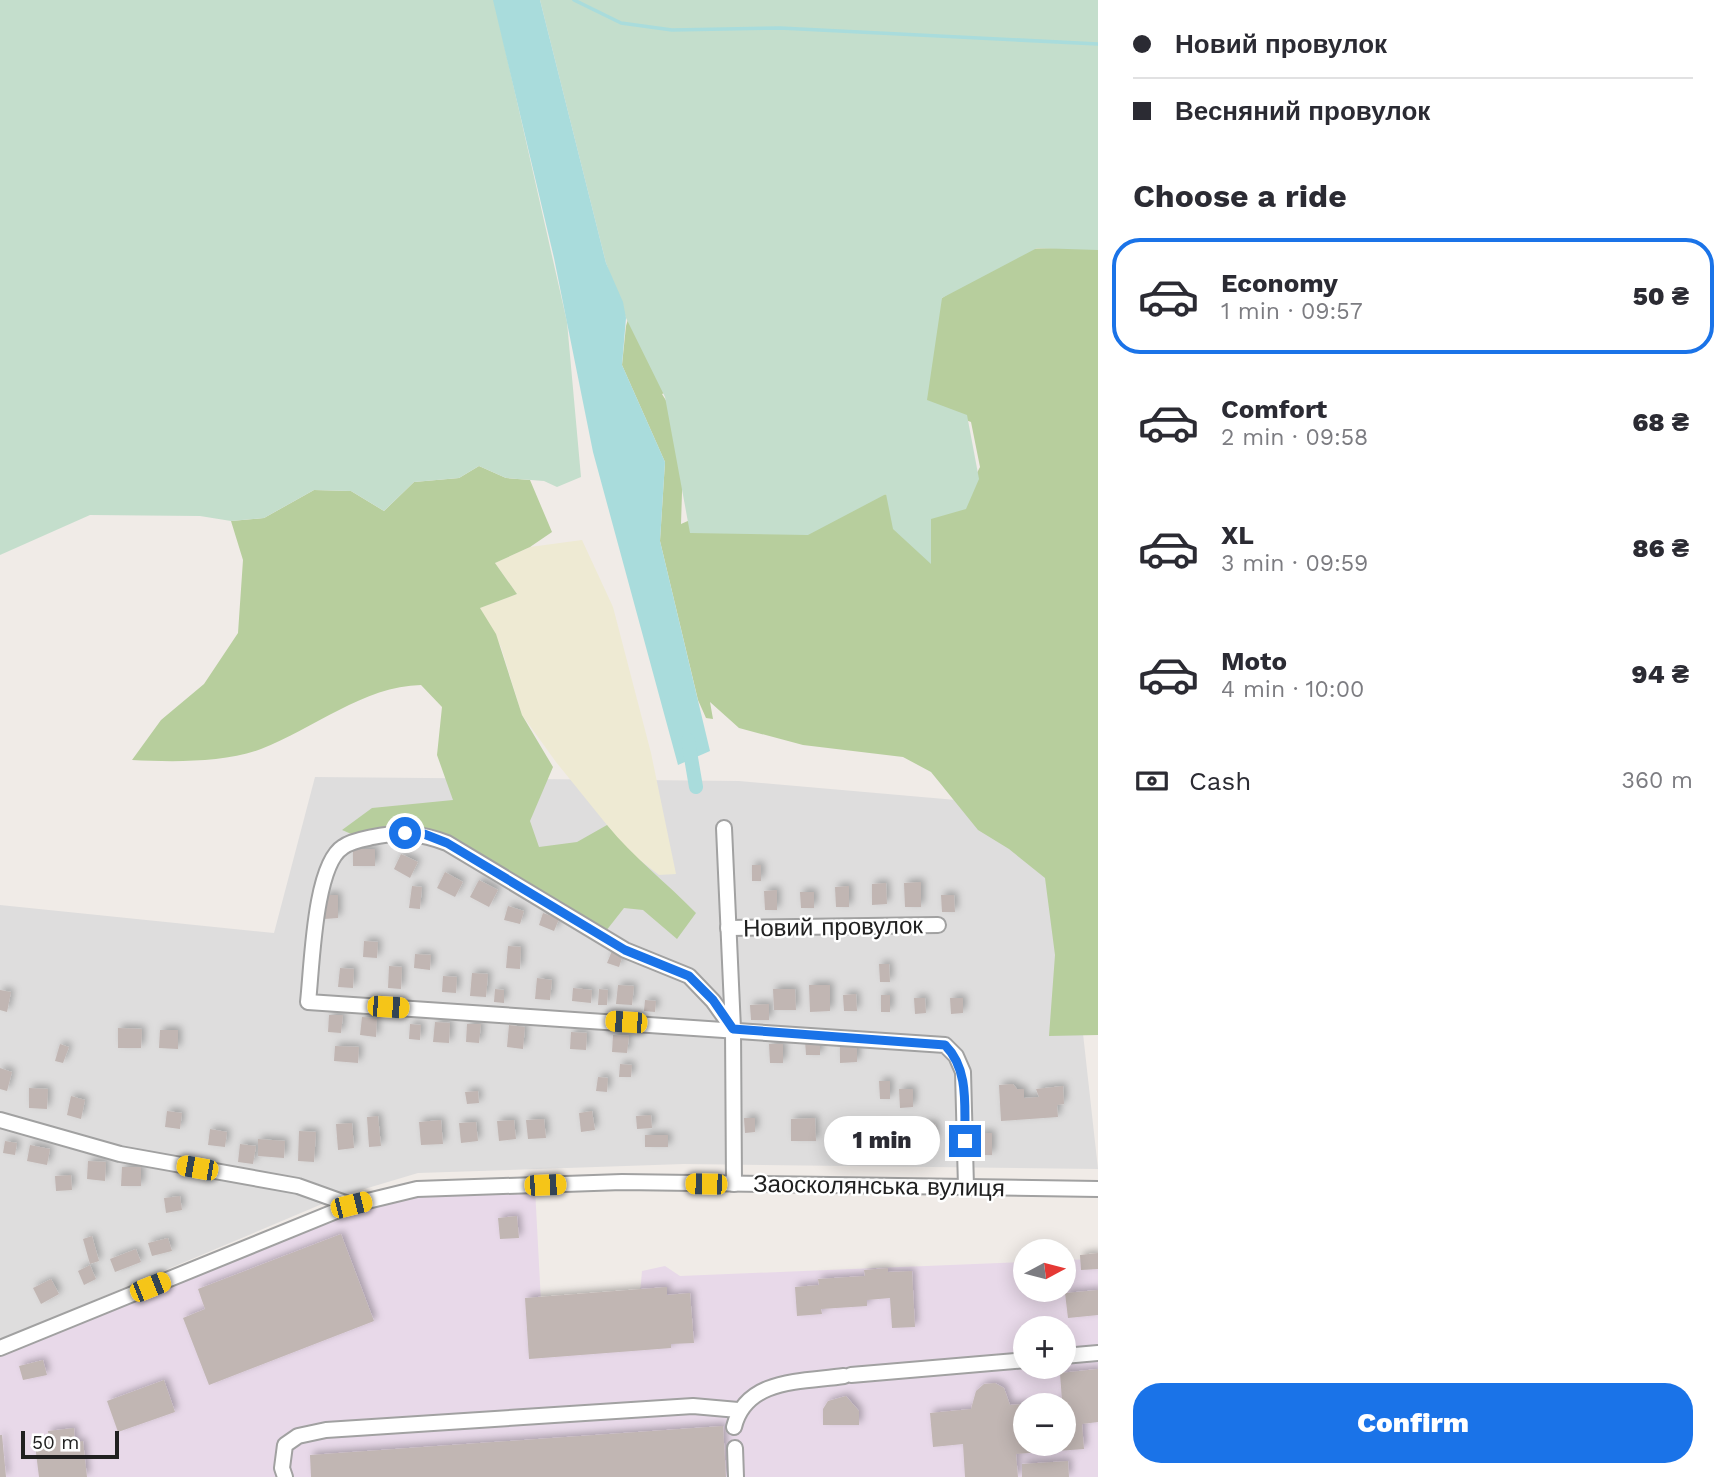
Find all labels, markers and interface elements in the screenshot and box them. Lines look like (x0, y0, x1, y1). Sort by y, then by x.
text: Новий провулок (1175, 29, 1387, 59)
text: Весняний провулок (1175, 96, 1430, 126)
text: Choose a ride (1133, 177, 1347, 215)
icon: car (1137, 265, 1200, 328)
text: Economy (1221, 268, 1338, 298)
text: 50 ₴ (1633, 281, 1689, 311)
text: 1 min · 09:57 (1221, 298, 1363, 325)
icon: car (1137, 391, 1200, 454)
text: Comfort (1221, 394, 1327, 424)
text: 68 ₴ (1632, 407, 1689, 437)
text: 2 min · 09:58 (1221, 424, 1368, 451)
icon: car (1137, 517, 1200, 580)
text: XL (1221, 520, 1254, 550)
text: 86 ₴ (1632, 533, 1689, 563)
text: 3 min · 09:59 (1221, 550, 1368, 577)
icon: car (1137, 643, 1200, 706)
text: Moto (1221, 646, 1287, 676)
text: 94 ₴ (1632, 659, 1689, 689)
text: 4 min · 10:00 (1221, 676, 1364, 703)
icon: cash (1133, 762, 1171, 800)
text: Cash (1189, 766, 1251, 796)
text: 360 m (1622, 767, 1693, 794)
route start (389, 817, 421, 849)
street label: Новий провулок (743, 911, 924, 943)
car (367, 995, 410, 1019)
car (605, 1010, 648, 1034)
callout: 1 min (825, 1116, 940, 1166)
route end (949, 1125, 981, 1157)
text: 1 min (852, 1127, 912, 1154)
car (175, 1154, 220, 1182)
street label: Заосколянська вулиця (753, 1170, 1005, 1202)
car (685, 1173, 728, 1195)
car (524, 1174, 567, 1196)
car (329, 1190, 374, 1220)
north arrow (1013, 1239, 1076, 1302)
map controls (1013, 1239, 1076, 1456)
car (127, 1269, 174, 1305)
button: + (1013, 1316, 1076, 1379)
button: Confirm (1133, 1383, 1693, 1463)
button: − (1013, 1393, 1076, 1456)
scale bar (21, 1428, 119, 1460)
text: 50 m (32, 1431, 79, 1454)

